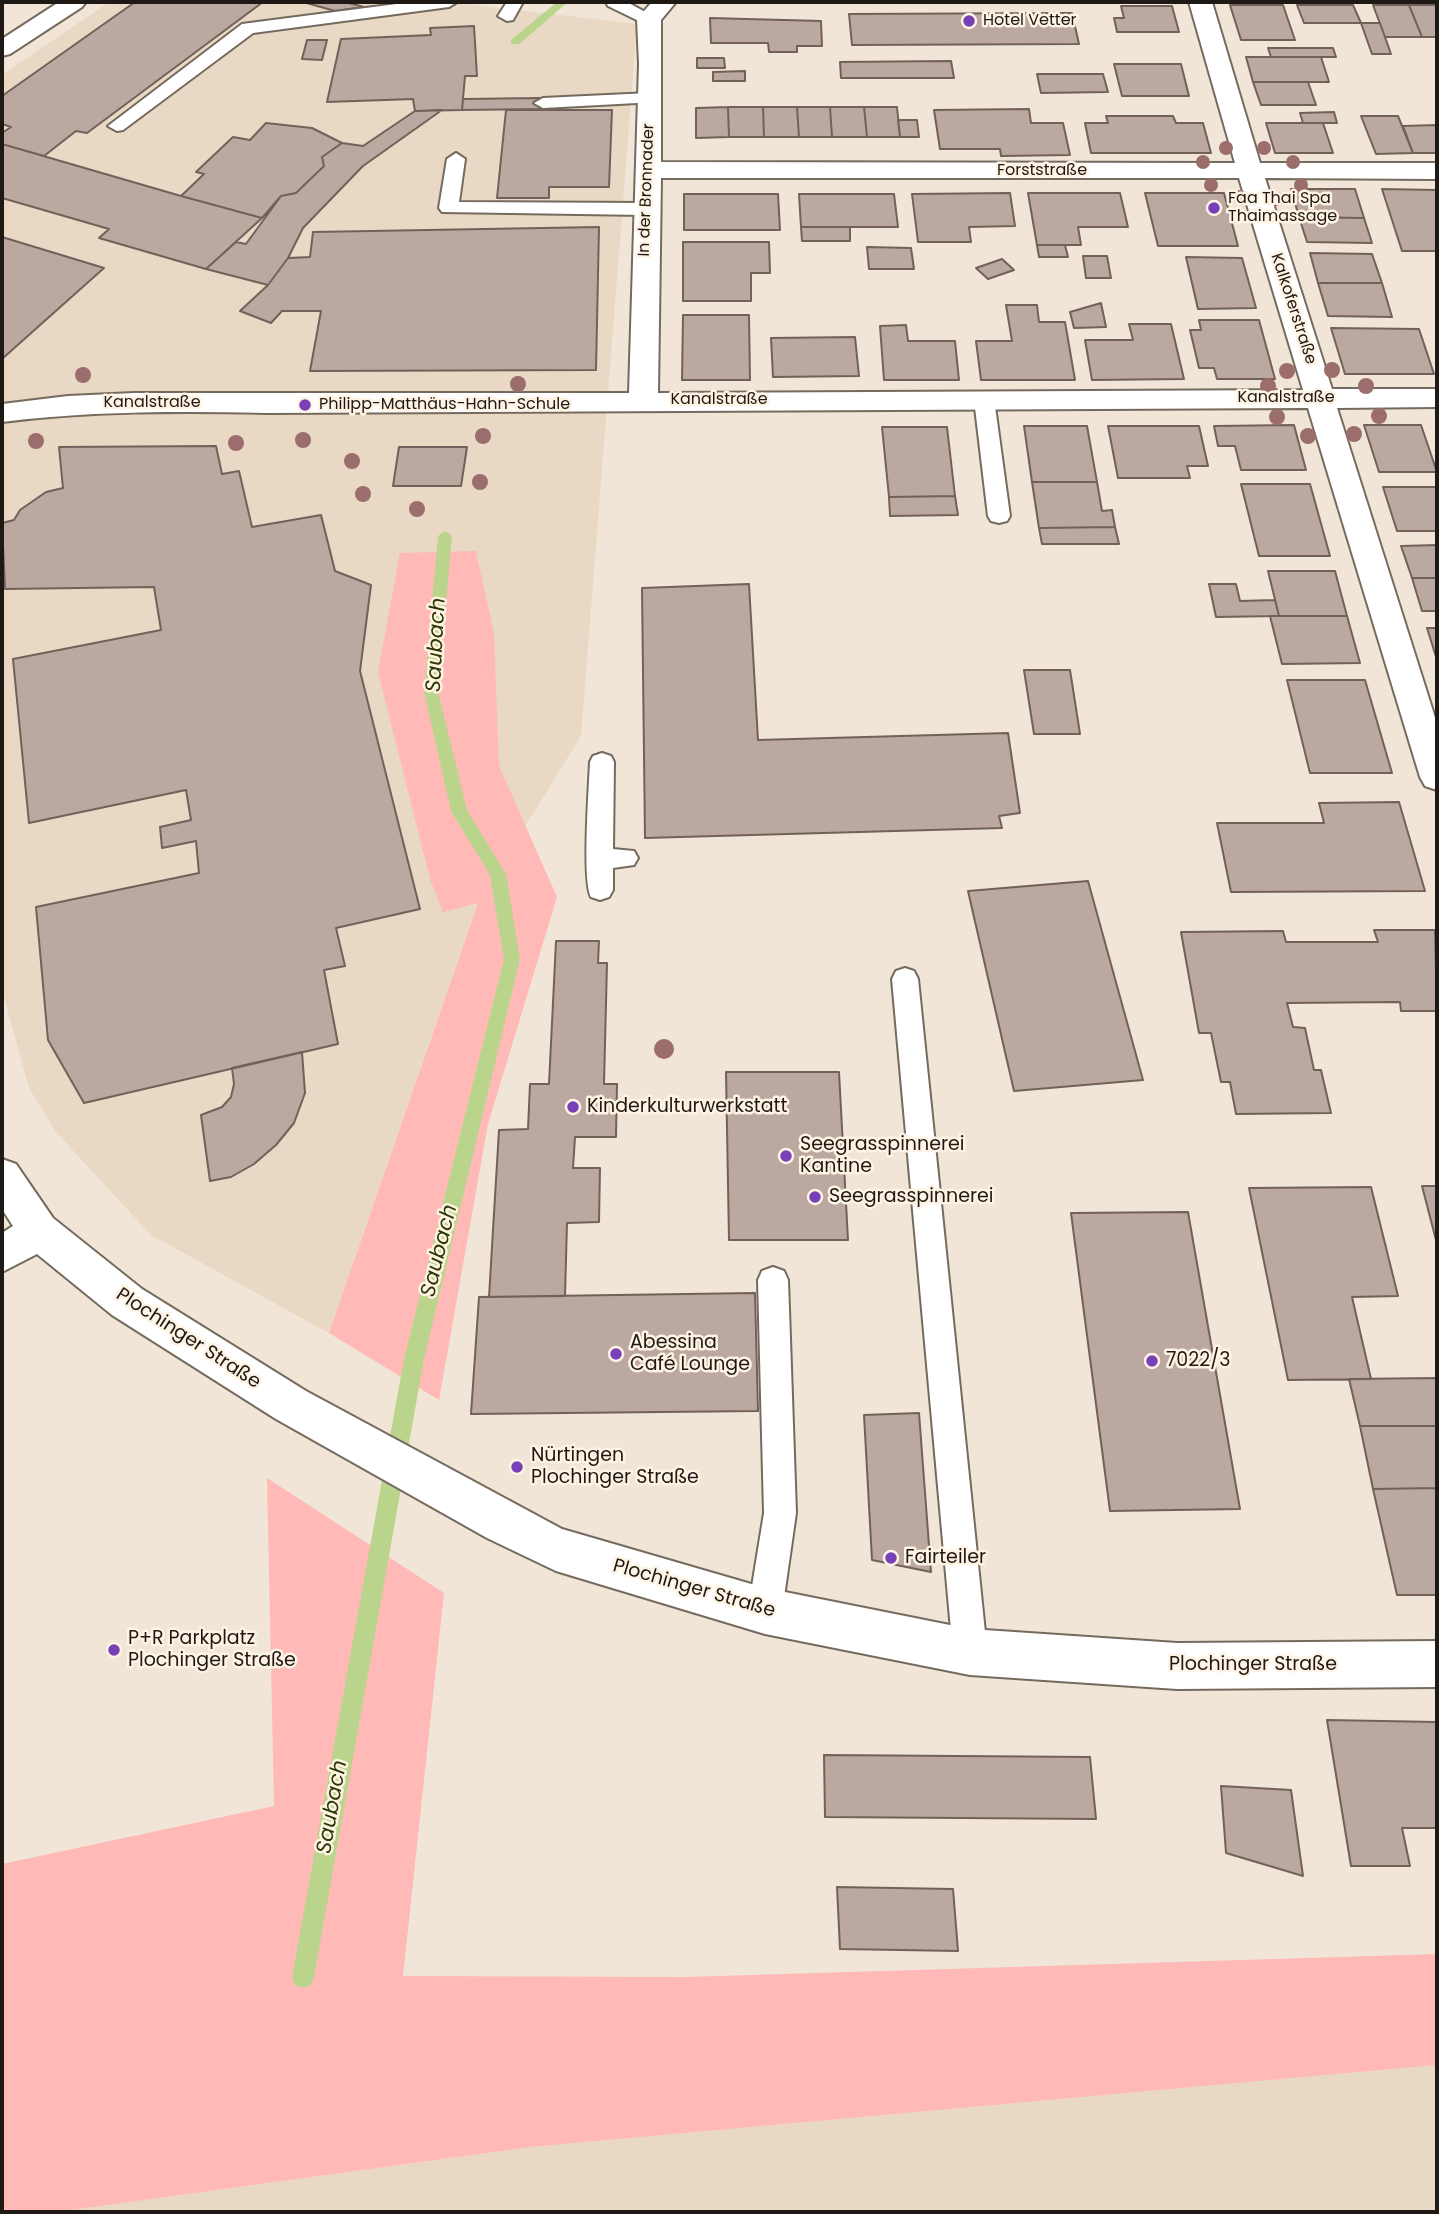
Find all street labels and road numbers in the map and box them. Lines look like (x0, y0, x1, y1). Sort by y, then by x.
street label: In der Bronnader (635, 123, 659, 257)
street label: Forststraße (997, 161, 1087, 181)
street label: Kalkoferstraße (1266, 251, 1320, 367)
street label: Kanalstraße (1237, 388, 1335, 408)
street label: Kanalstraße (670, 390, 768, 410)
street label: Kanalstraße (103, 393, 201, 413)
street label: Plochinger Straße (111, 1284, 265, 1394)
street label: Plochinger Straße (610, 1555, 778, 1623)
street label: Plochinger Straße (1169, 1654, 1337, 1676)

